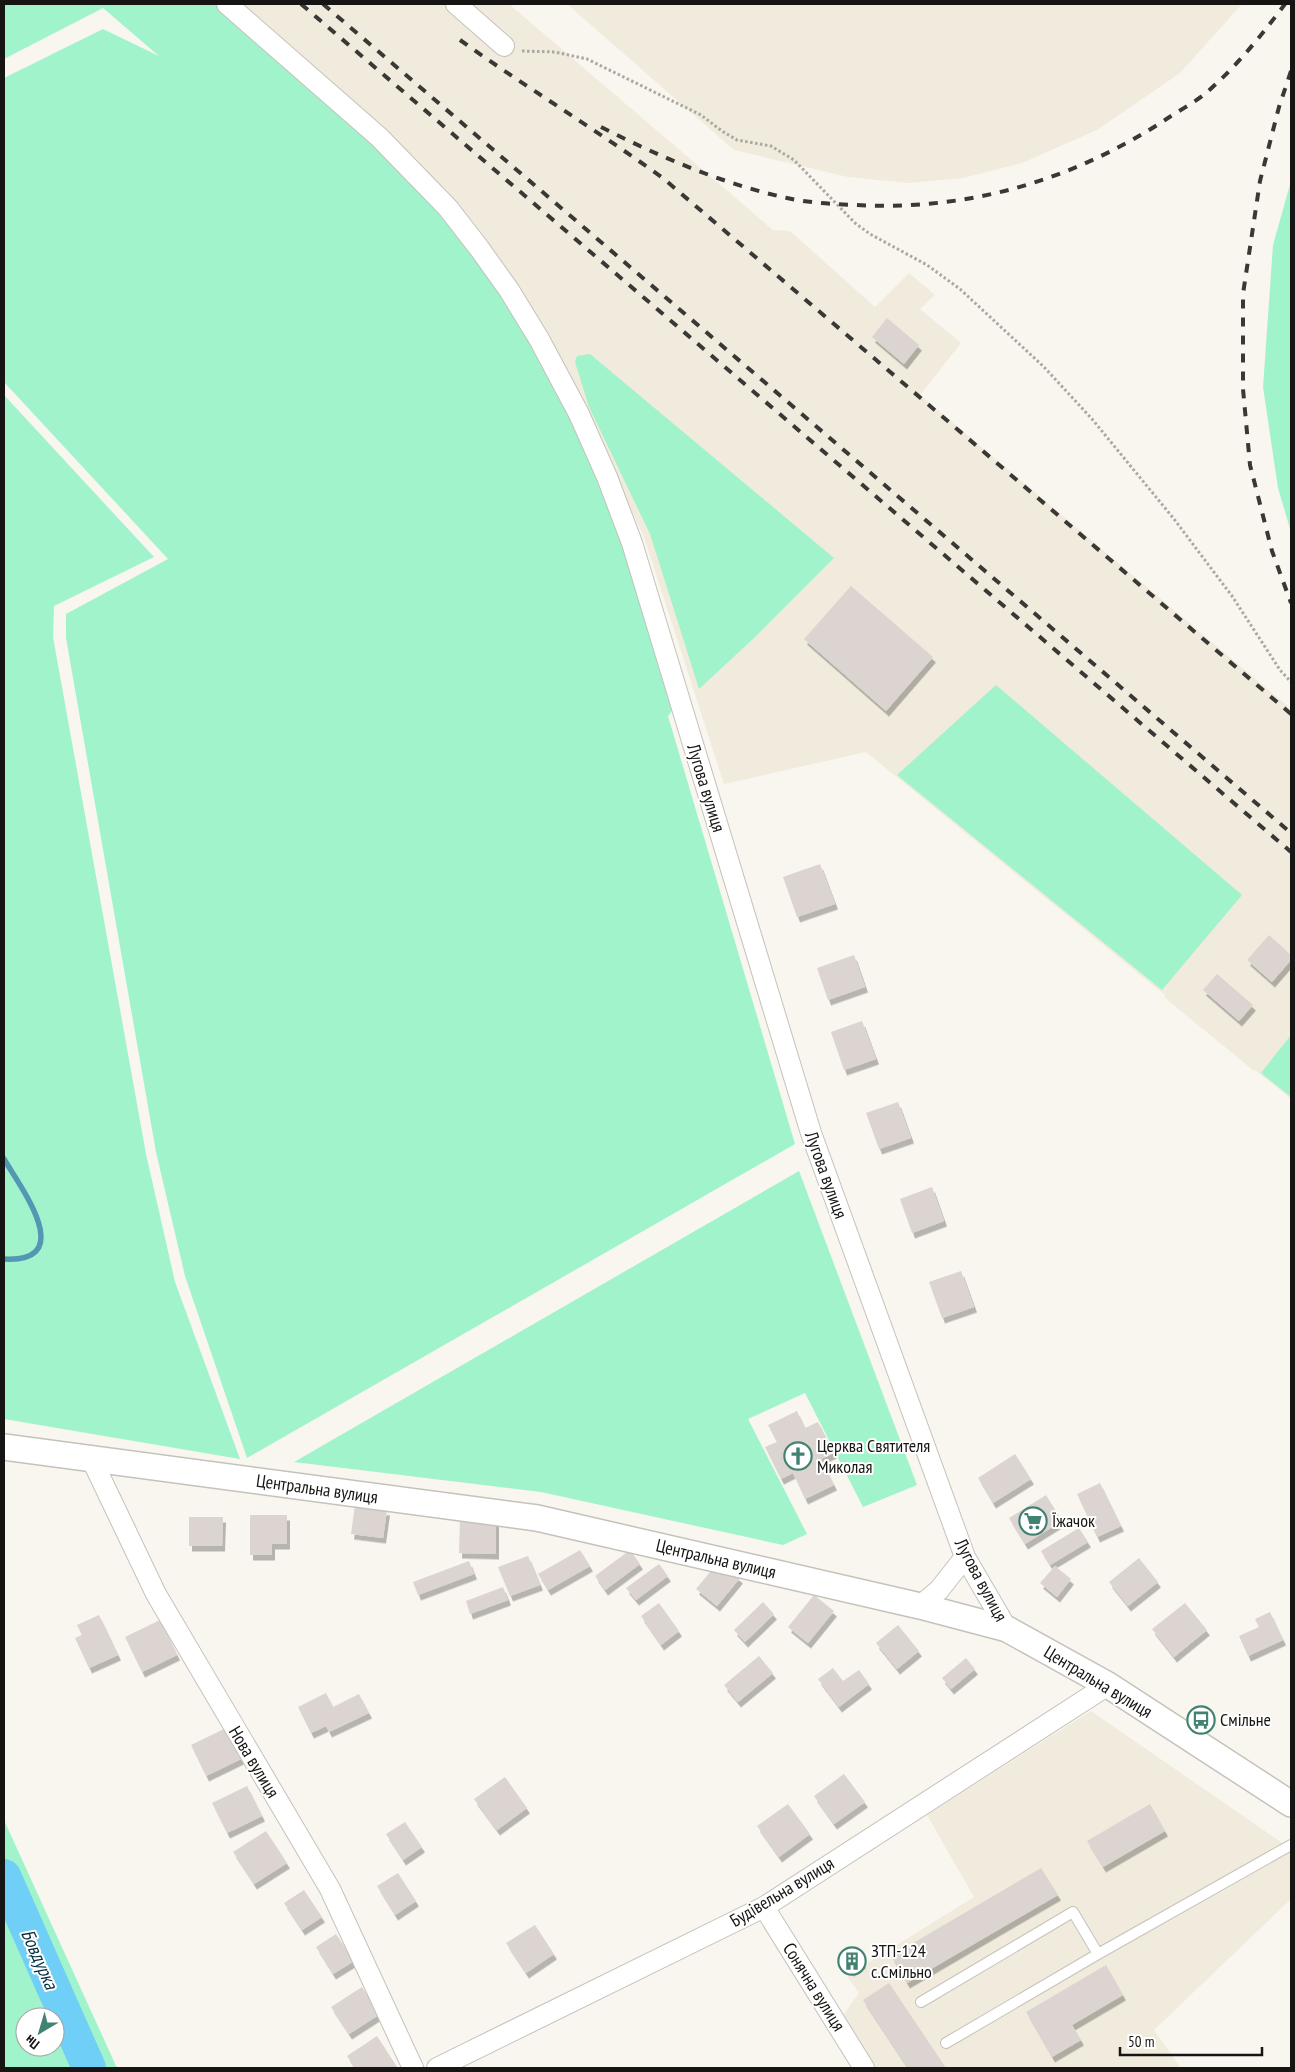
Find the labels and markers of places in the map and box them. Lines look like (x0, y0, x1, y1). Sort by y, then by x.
place label: Церква Святителя Миколая (817, 1434, 930, 1478)
church icon: Церква Святителя Миколая (783, 1441, 813, 1471)
supermarket icon: Їжачок (1018, 1506, 1048, 1536)
place label: Їжачок (1052, 1509, 1095, 1532)
bus stop icon: Смільне (1186, 1705, 1216, 1735)
place label: Смільне (1220, 1708, 1271, 1731)
place label: ЗТП-124 с.Смільно (871, 1939, 932, 1983)
building icon: ЗТП-124 с.Смільно (837, 1946, 867, 1976)

